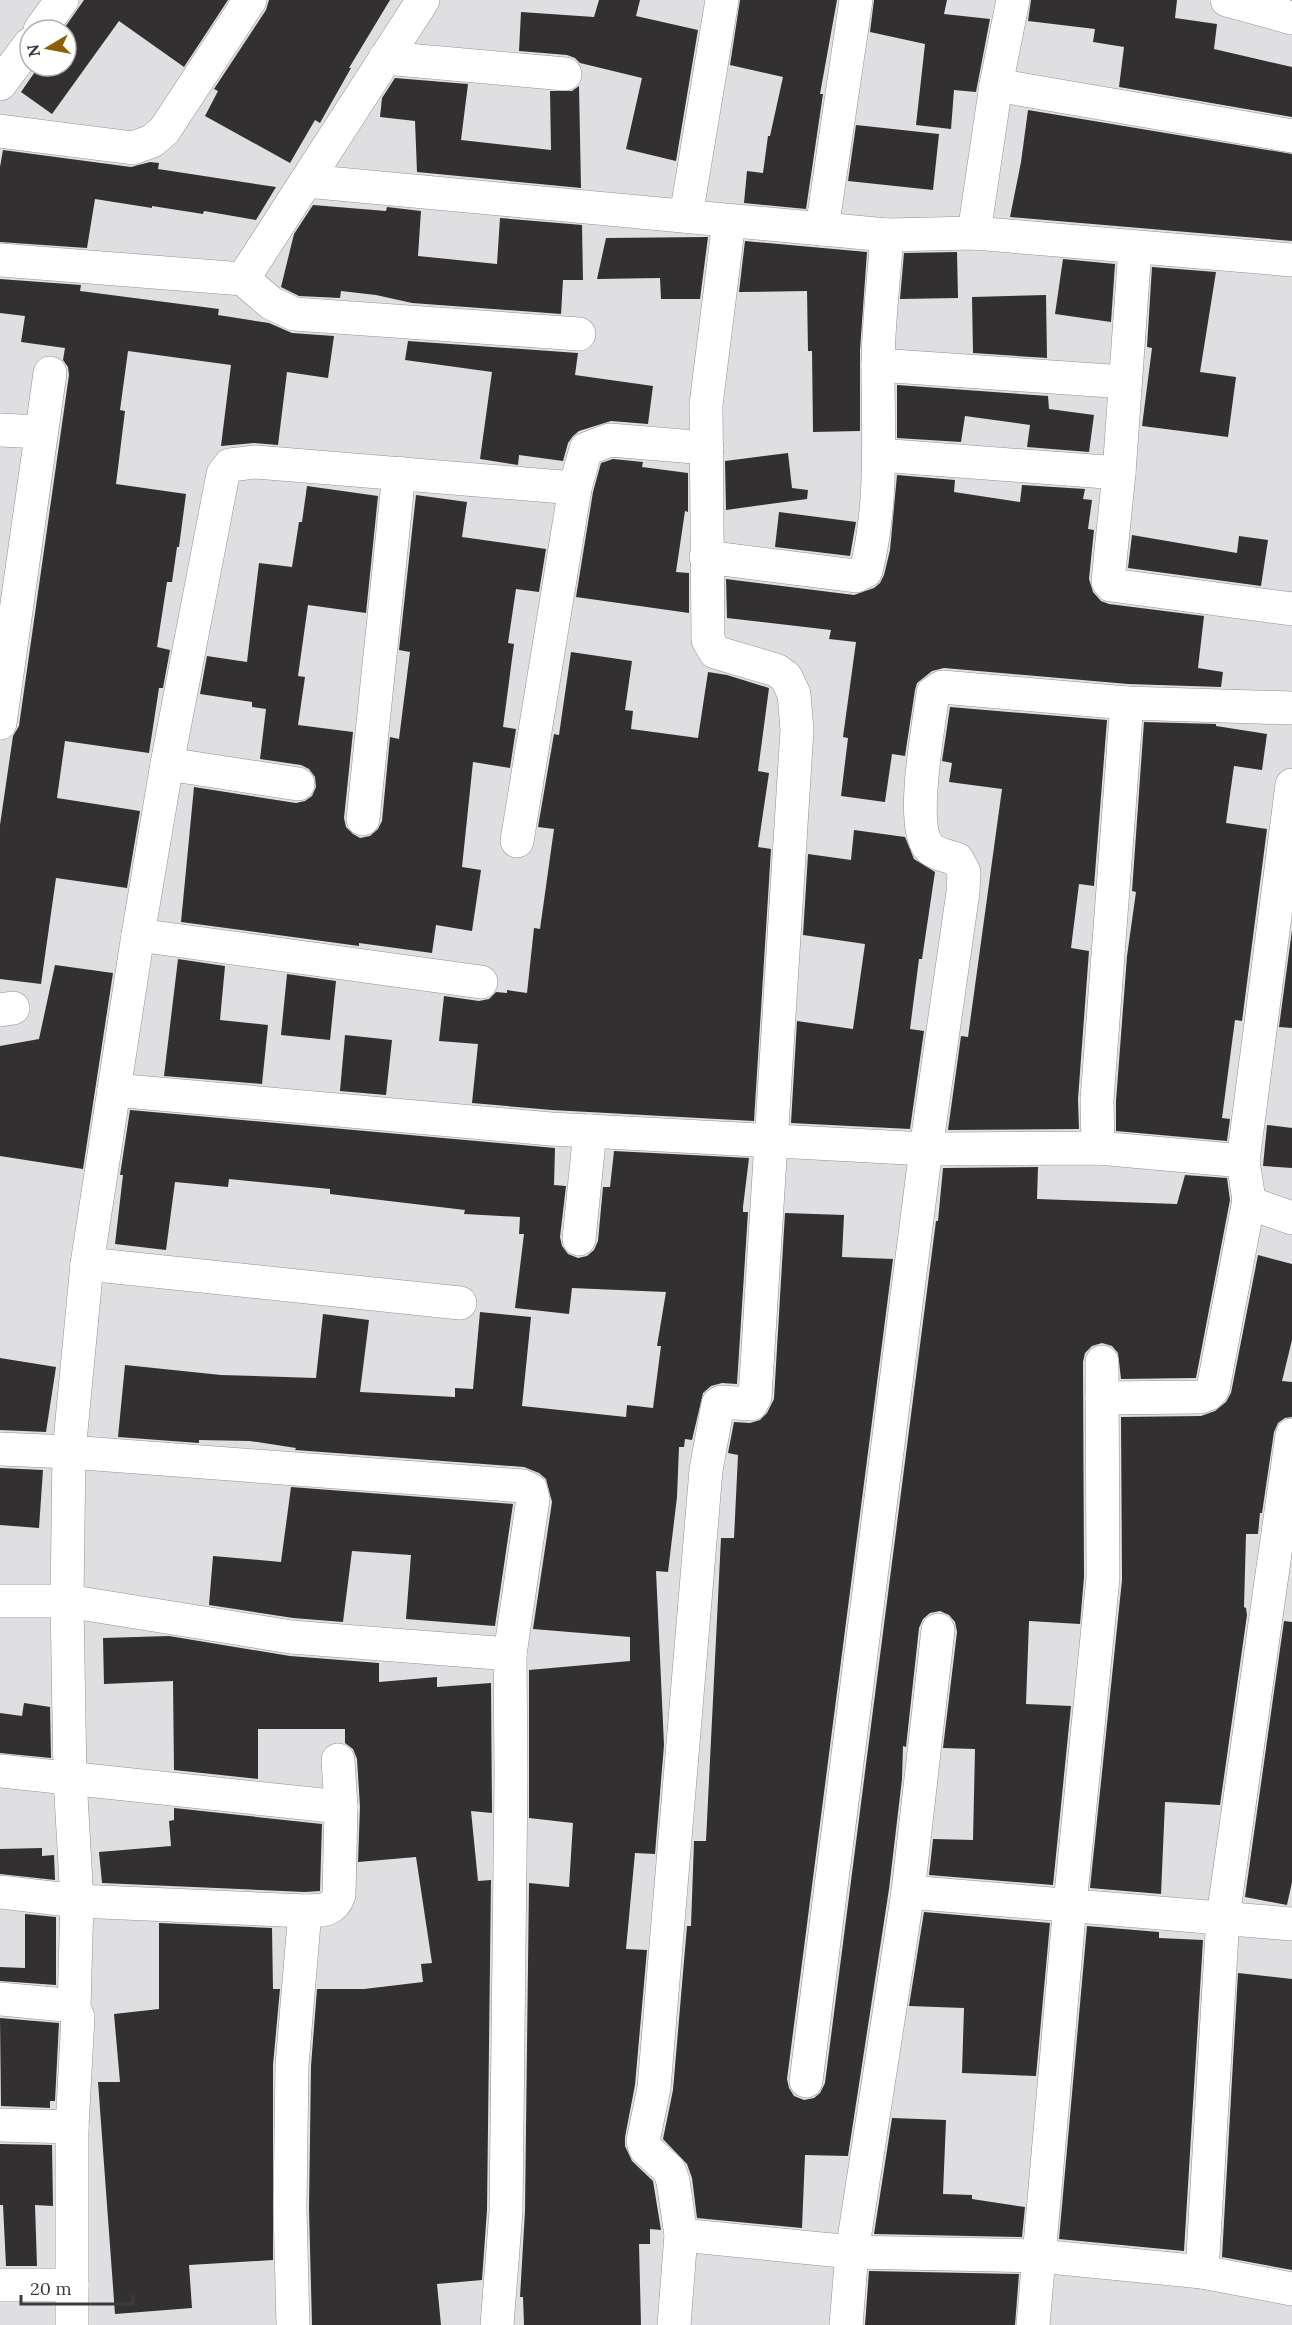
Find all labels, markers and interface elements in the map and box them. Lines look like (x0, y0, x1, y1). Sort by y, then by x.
north arrow (18, 18, 78, 78)
text: N (22, 43, 44, 58)
scale bar (21, 2268, 134, 2306)
text: 20 m (30, 2277, 72, 2300)

